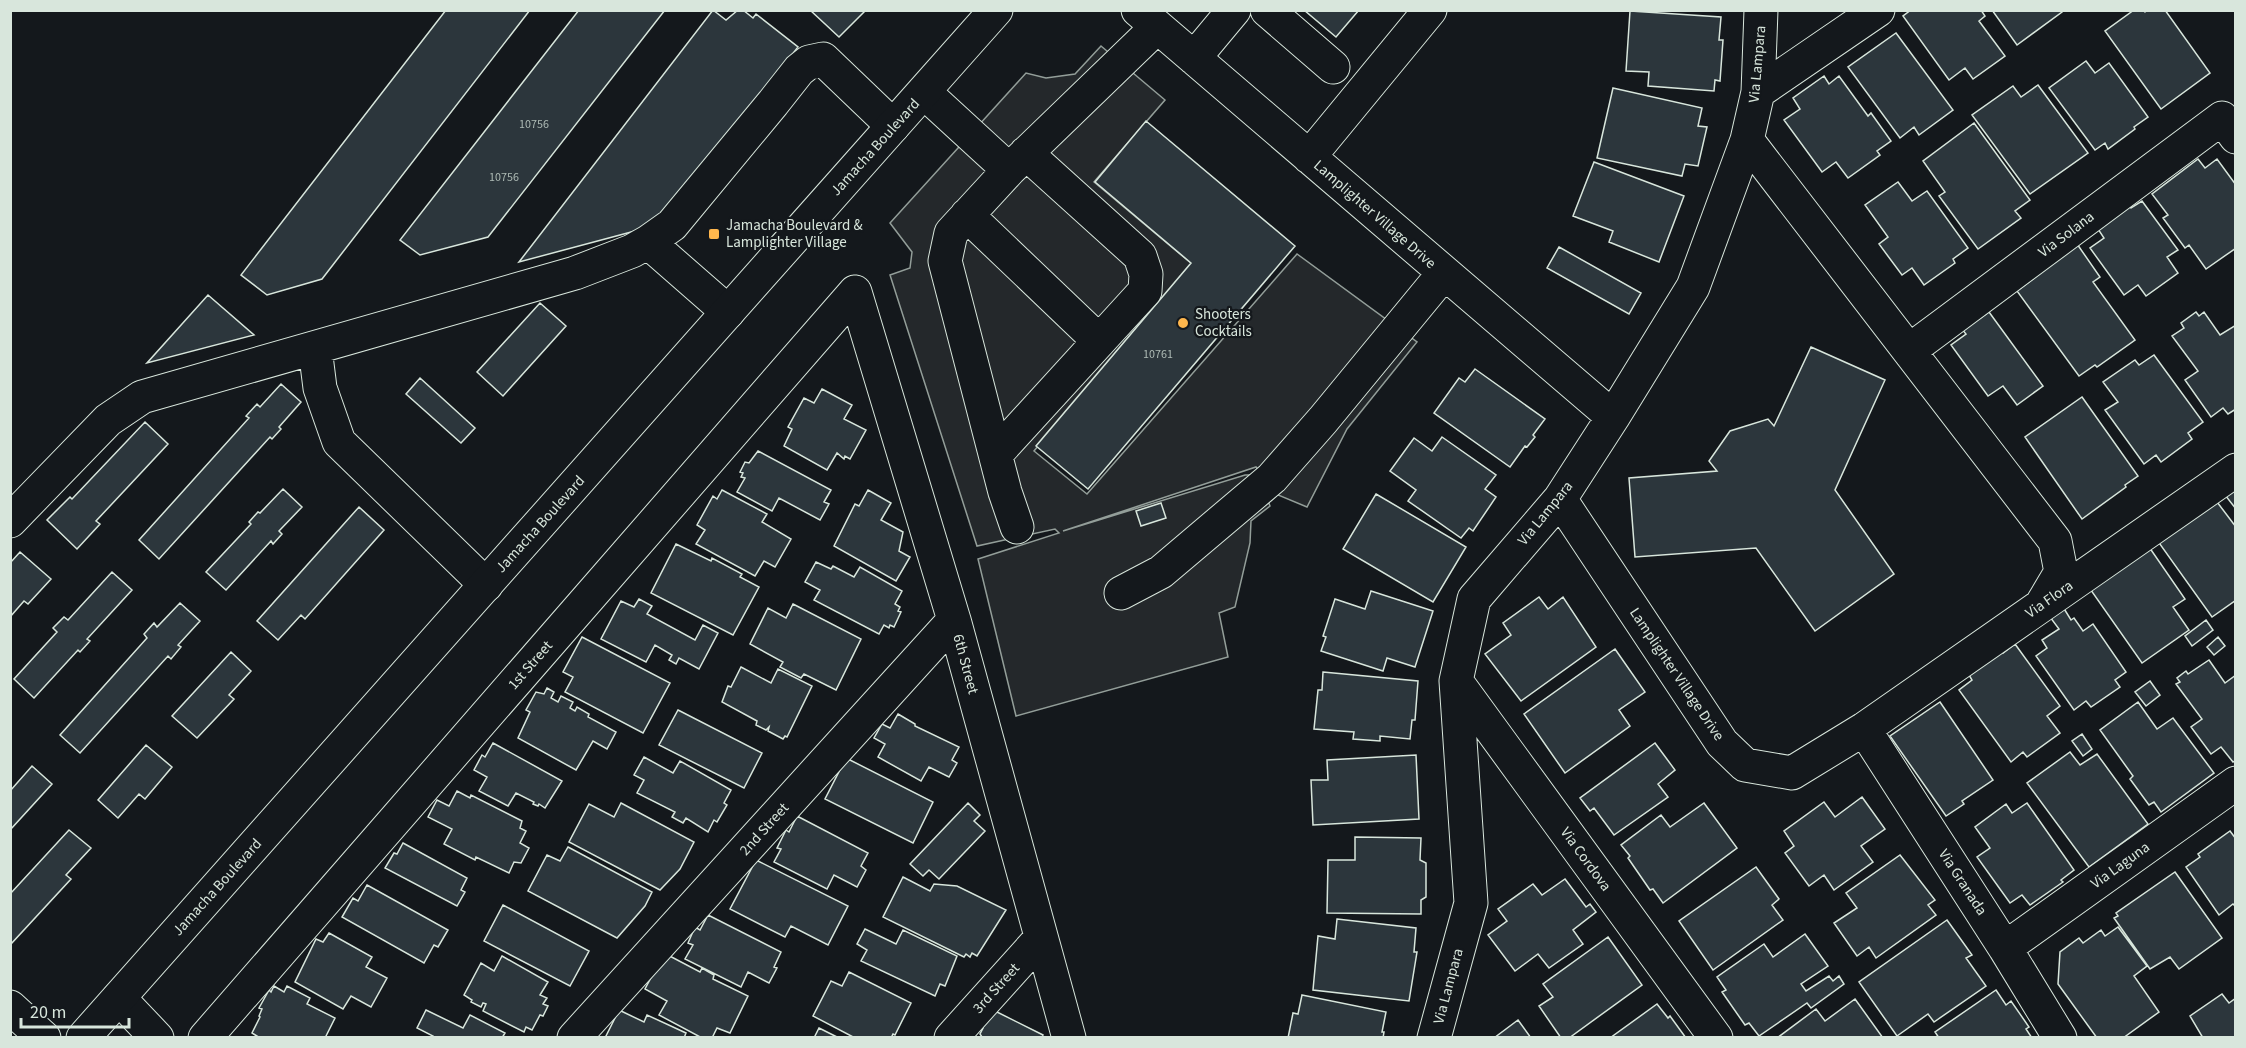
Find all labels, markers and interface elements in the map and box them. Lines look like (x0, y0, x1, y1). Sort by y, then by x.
street label: Via Lampara (1744, 25, 1771, 103)
street label: Jamacha Boulevard (826, 94, 925, 201)
house number: 10756 (519, 116, 549, 133)
street label: Lamplighter Village Drive (1309, 155, 1441, 274)
house number: 10756 (489, 169, 519, 186)
street label: Via Solana (2034, 206, 2099, 262)
place label: Jamacha Boulevard & Lamplighter Village (726, 215, 863, 253)
marker: Jamacha Boulevard & Lamplighter Village (707, 227, 721, 241)
place label: Shooters Cocktails (1195, 304, 1252, 342)
marker: Shooters Cocktails (1176, 316, 1190, 330)
house number: 10761 (1143, 346, 1173, 363)
street label: Jamacha Boulevard (491, 471, 590, 578)
street label: Via Lampara (1513, 477, 1578, 550)
street label: Via Flora (2021, 575, 2077, 623)
street label: Lamplighter Village Drive (1624, 604, 1729, 745)
street label: 6th Street (947, 632, 984, 696)
street label: 1st Street (503, 636, 558, 695)
street label: 2nd Street (735, 798, 794, 860)
street label: Via Cordova (1555, 823, 1616, 896)
street label: Jamacha Boulevard (168, 834, 267, 941)
street label: Via Laguna (2086, 837, 2154, 894)
street label: Via Granada (1933, 845, 1992, 920)
street label: Via Lampara (1428, 946, 1469, 1026)
street label: 3rd Street (968, 958, 1025, 1018)
scale bar (21, 991, 129, 1029)
text: 20 m (30, 1000, 66, 1025)

